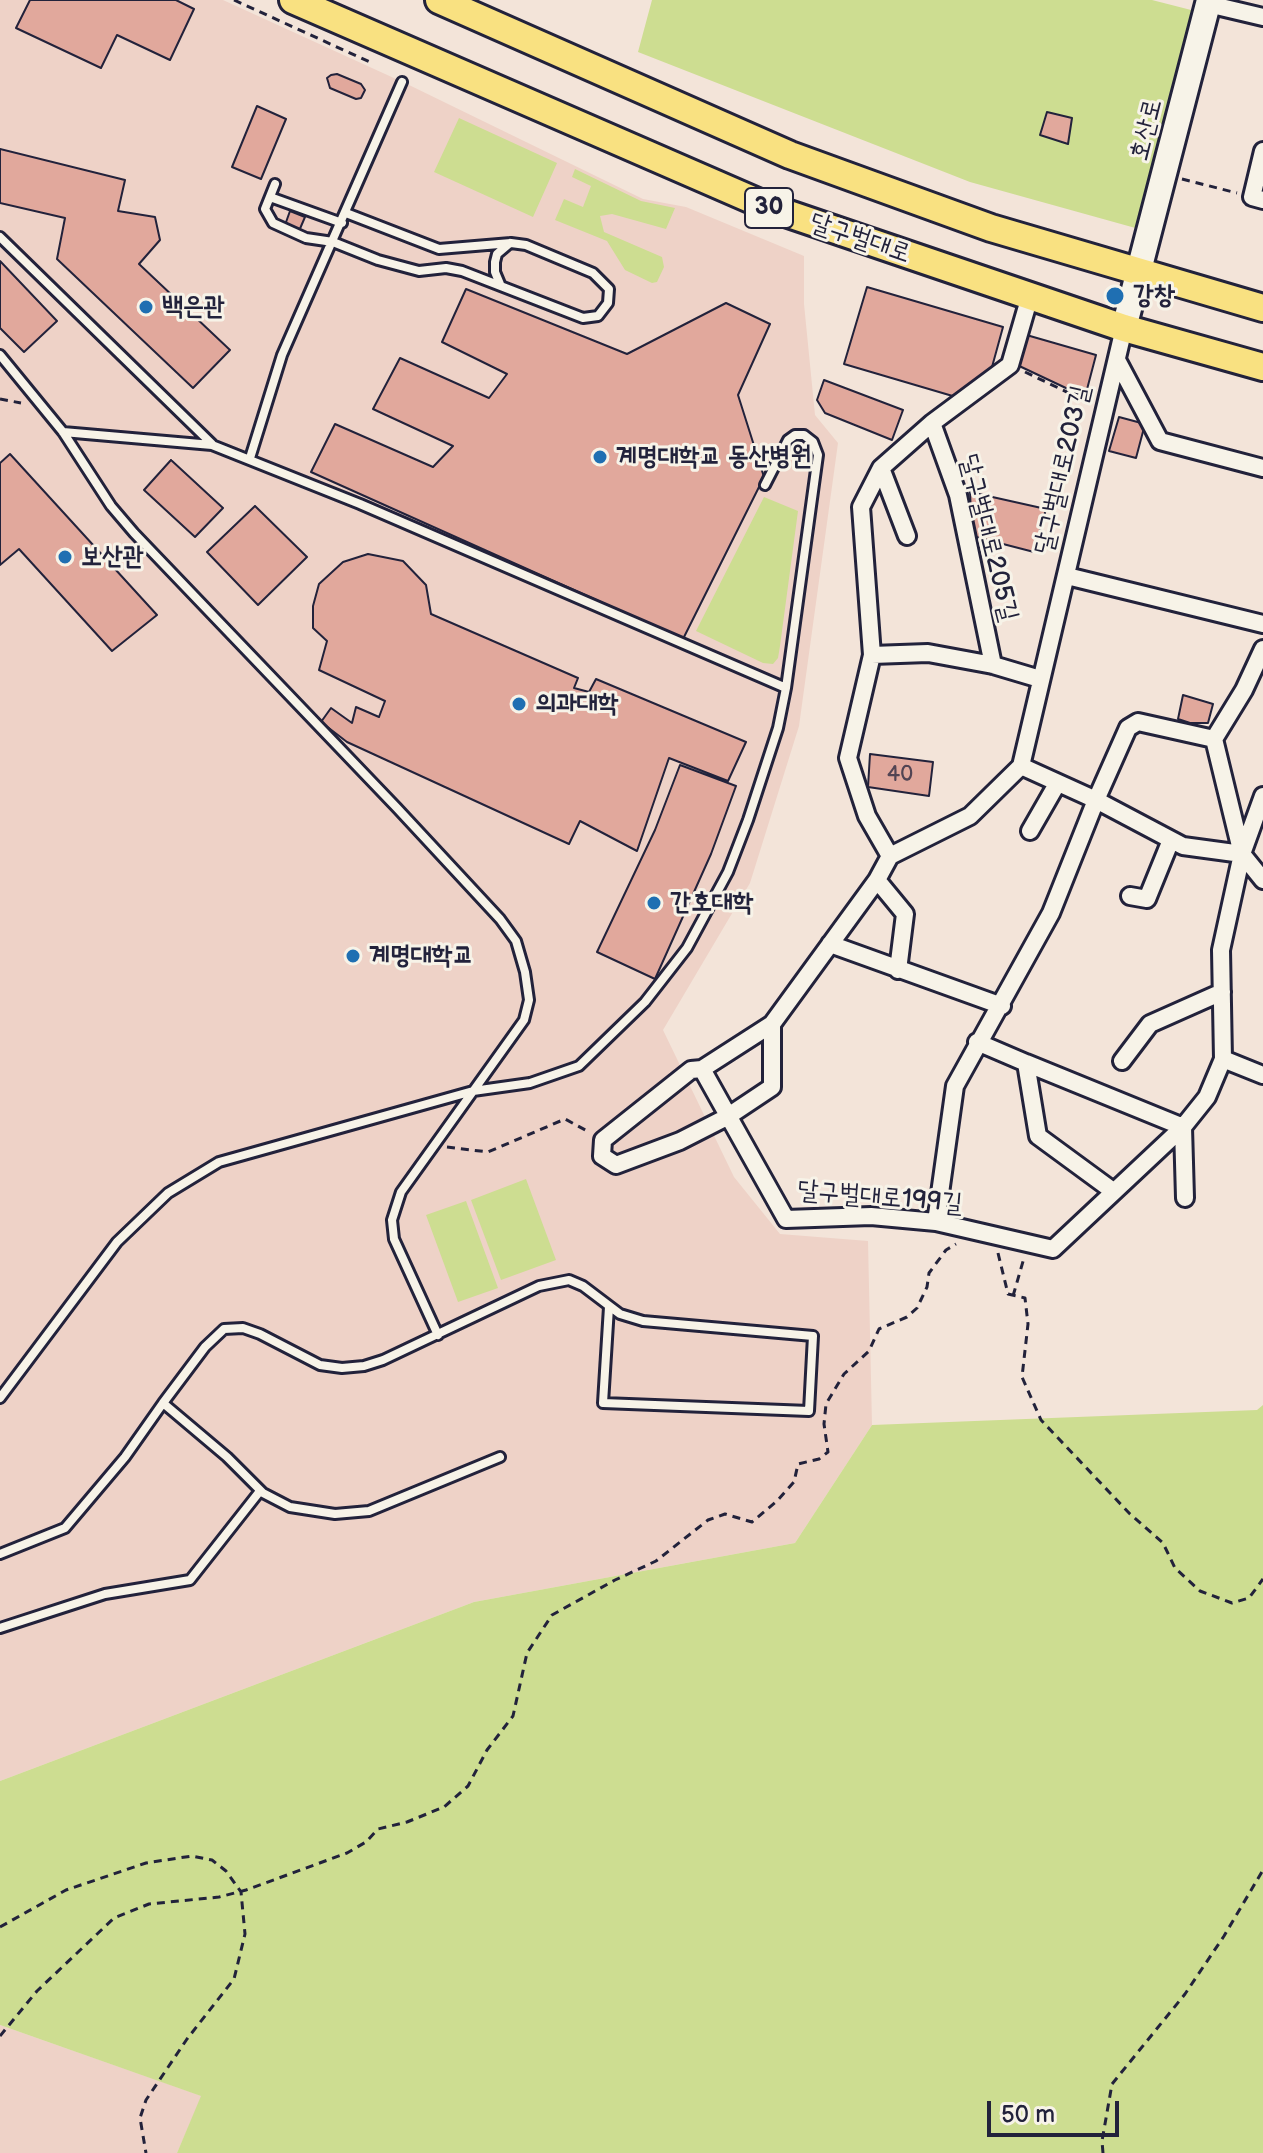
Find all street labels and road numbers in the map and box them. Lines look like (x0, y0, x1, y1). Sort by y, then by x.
street label: 호산로 (1124, 96, 1170, 164)
road number: 30 (745, 188, 793, 228)
street label: 달구벌대로 (805, 207, 915, 271)
street label: 달구벌대로203길 (1028, 383, 1098, 557)
street label: 달구벌대로205길 (952, 451, 1024, 625)
street label: 달구벌대로199길 (796, 1175, 964, 1221)

